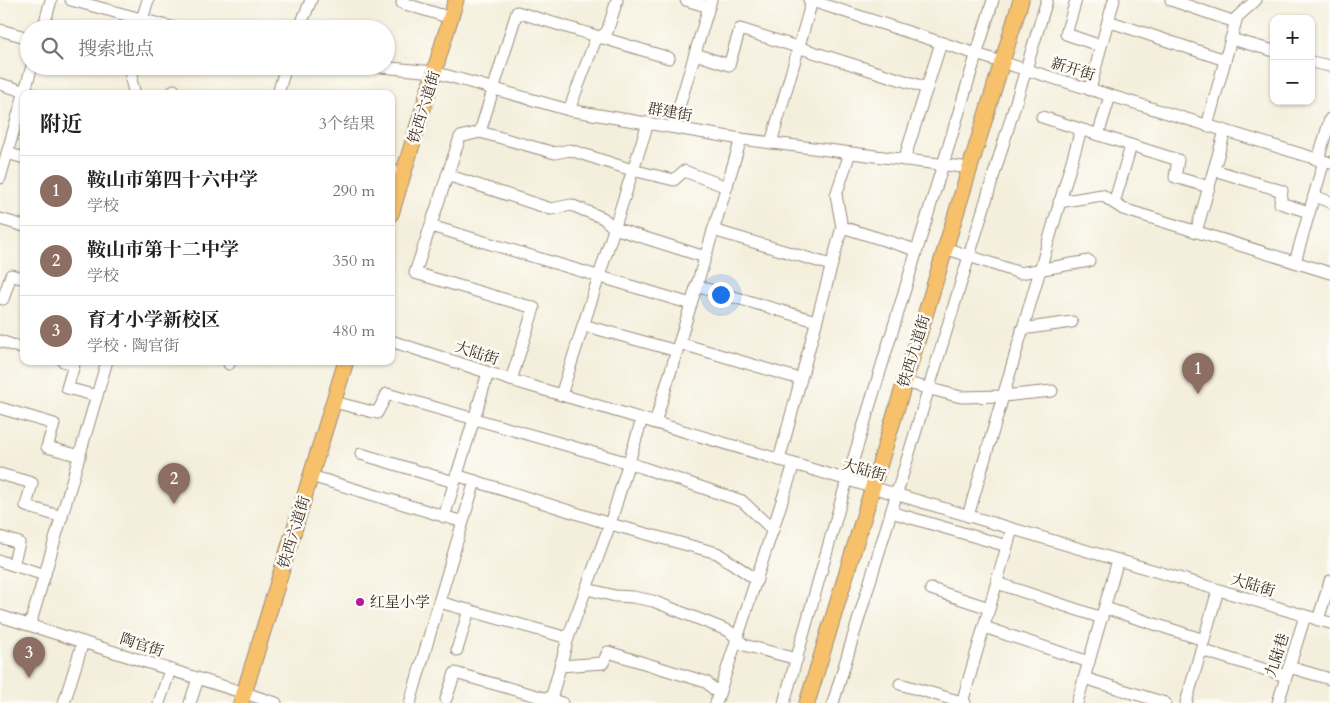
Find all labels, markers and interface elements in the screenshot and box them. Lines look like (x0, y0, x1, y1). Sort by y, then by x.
map controls (1270, 15, 1315, 105)
button: + (1270, 15, 1315, 60)
search box (20, 20, 395, 75)
icon: search (38, 34, 66, 62)
text: 搜索地点 (78, 36, 154, 62)
street label: 新开街 (1049, 53, 1097, 85)
button: − (1270, 60, 1315, 105)
street label: 铁西六道街 (403, 68, 445, 146)
street label: 群建街 (646, 98, 694, 126)
text: 附近 (40, 110, 82, 139)
text: 3个结果 (319, 113, 375, 135)
text: 鞍山市第四十六中学 (87, 167, 258, 193)
text: 1 (52, 180, 60, 202)
text: 290 m (333, 180, 375, 202)
text: 学校 (87, 195, 119, 217)
text: 鞍山市第十二中学 (87, 237, 239, 263)
text: 2 (52, 250, 60, 272)
text: 350 m (333, 250, 375, 272)
text: 学校 (87, 265, 119, 287)
your location (708, 282, 734, 308)
text: 育才小学新校区 (87, 307, 220, 333)
street label: 铁西九道街 (893, 312, 935, 390)
text: 3 (52, 320, 60, 342)
text: 480 m (333, 320, 375, 342)
text: 学校 · 陶官街 (87, 335, 180, 357)
street label: 大陆街 (453, 337, 501, 369)
pin: 1 (1182, 353, 1214, 394)
street label: 大陆街 (840, 454, 888, 486)
pin: 2 (158, 463, 190, 504)
street label: 铁西六道街 (273, 493, 315, 571)
street label: 大陆街 (1229, 569, 1277, 601)
place label: 红星小学 (370, 592, 430, 612)
marker: 红星小学 (354, 596, 366, 608)
street label: 陶官街 (118, 629, 166, 661)
street label: 九陆巷 (1261, 631, 1293, 679)
pin: 3 (13, 637, 45, 678)

